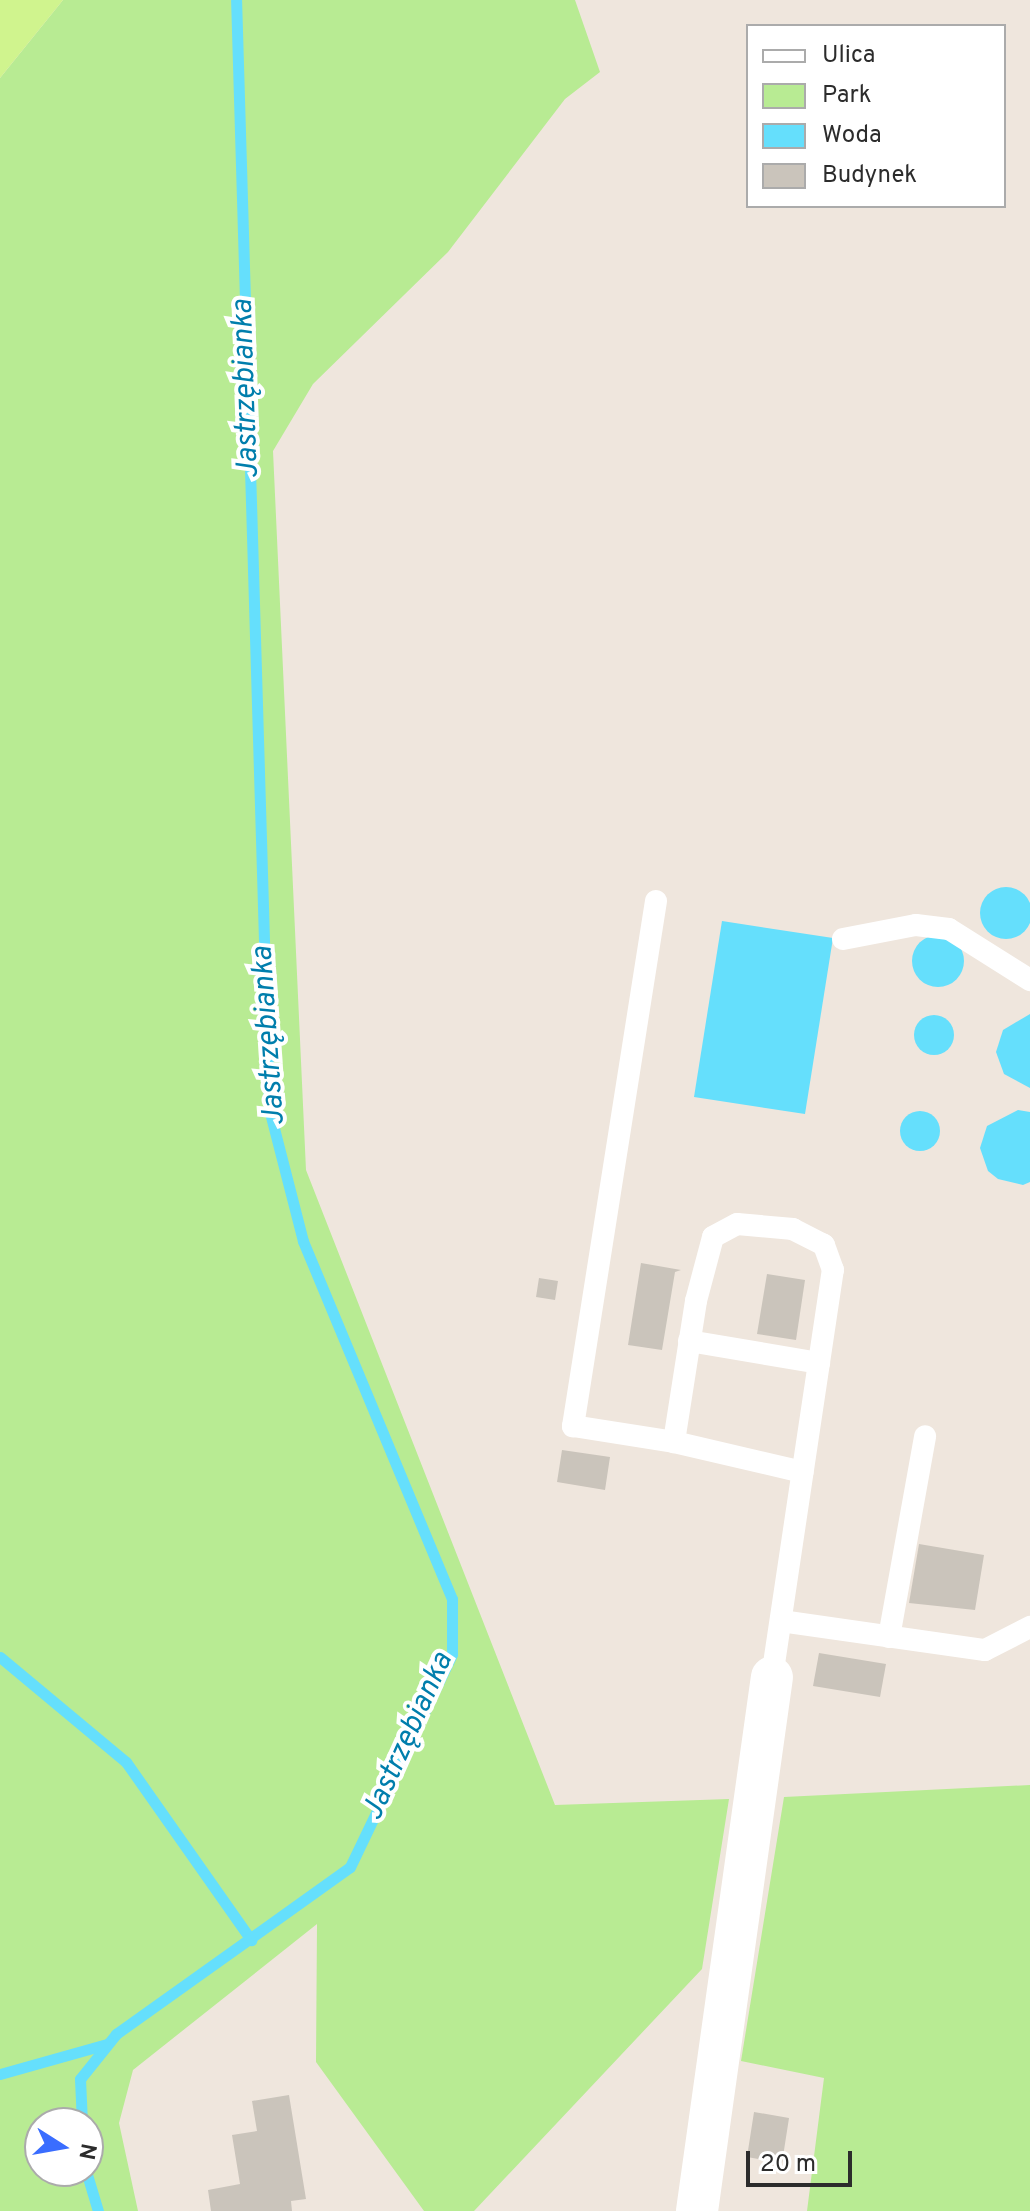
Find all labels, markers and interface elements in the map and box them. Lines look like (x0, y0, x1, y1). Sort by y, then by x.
legend (746, 24, 1006, 208)
text: Ulica (822, 41, 875, 71)
text: Park (822, 81, 872, 111)
text: Woda (822, 121, 882, 151)
text: Budynek (822, 161, 917, 191)
water label: Jastrzębianka (226, 299, 268, 479)
water label: Jastrzębianka (246, 945, 294, 1127)
water label: Jastrzębianka (356, 1648, 462, 1826)
north arrow (24, 2107, 104, 2187)
scale bar (750, 2135, 856, 2185)
text: N (71, 2141, 101, 2162)
text: 20 m (760, 2150, 816, 2180)

